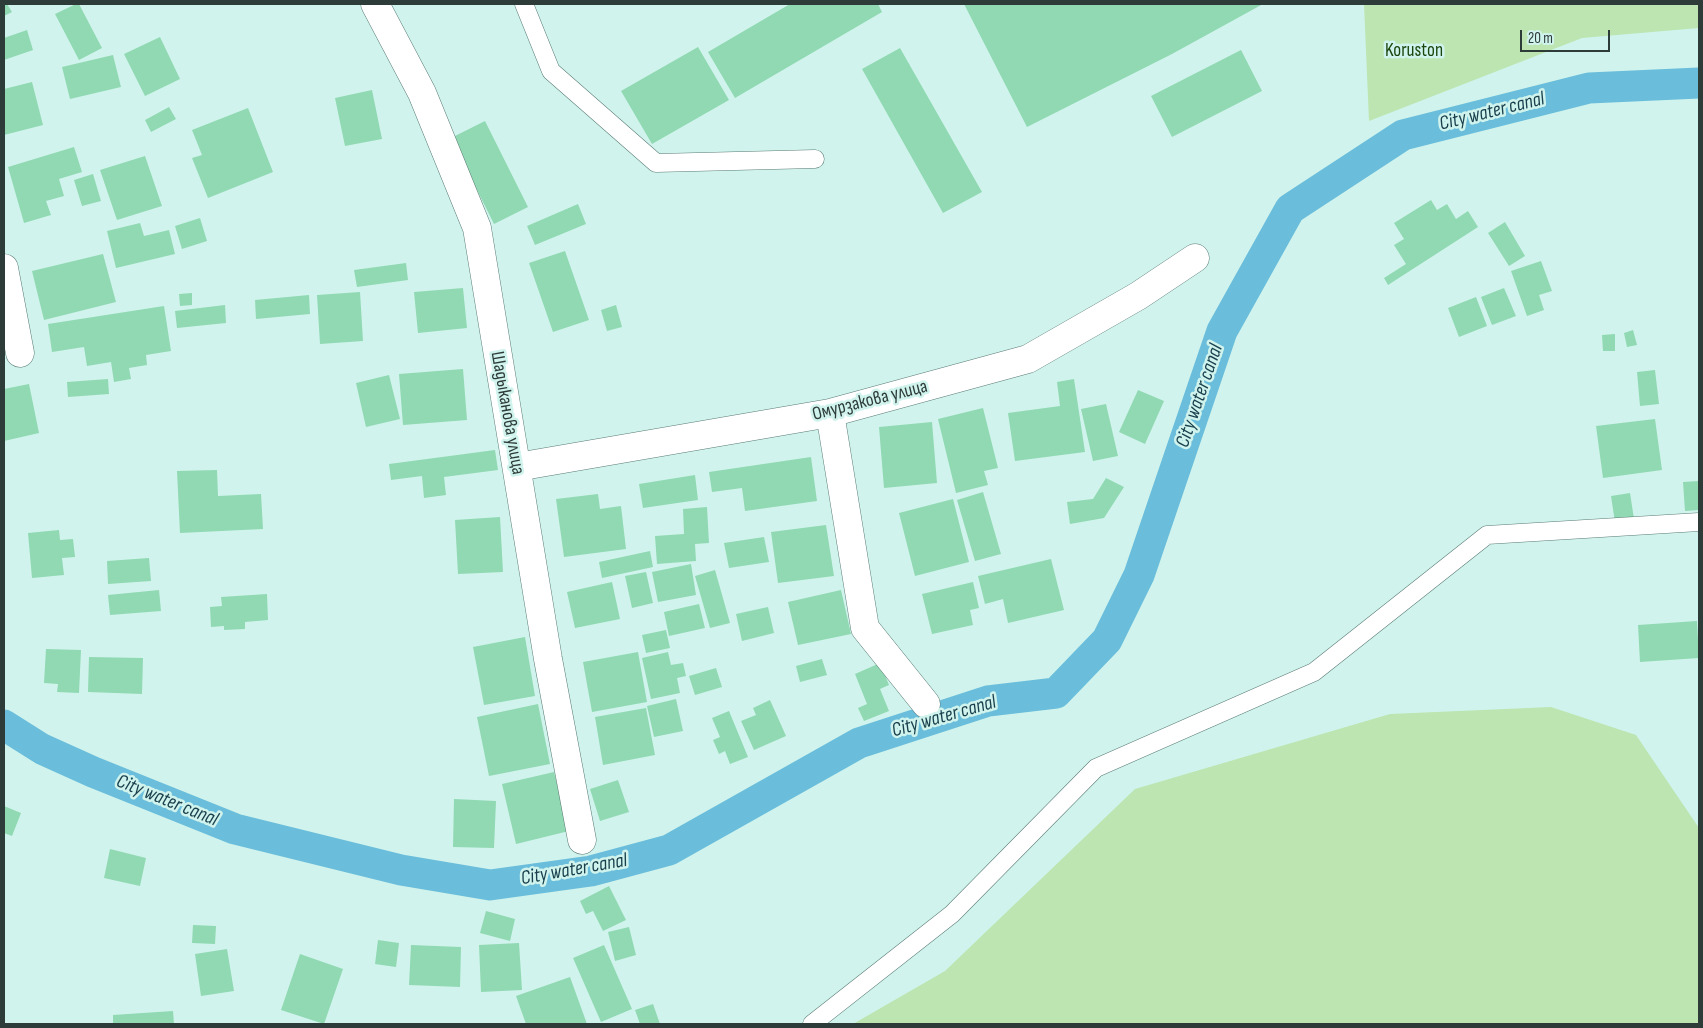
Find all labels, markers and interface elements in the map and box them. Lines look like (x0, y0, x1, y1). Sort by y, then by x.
scale bar (1523, 20, 1613, 52)
text: 20 m (1528, 29, 1553, 48)
park label: Koruston (1385, 40, 1443, 62)
water label: City water canal (1437, 87, 1547, 137)
water label: City water canal (1171, 341, 1229, 451)
street label: Шадыканова улица (485, 350, 529, 476)
street label: Омурзакова улица (810, 376, 930, 426)
water label: City water canal (889, 691, 999, 743)
water label: City water canal (113, 770, 221, 832)
water label: City water canal (519, 849, 629, 891)

